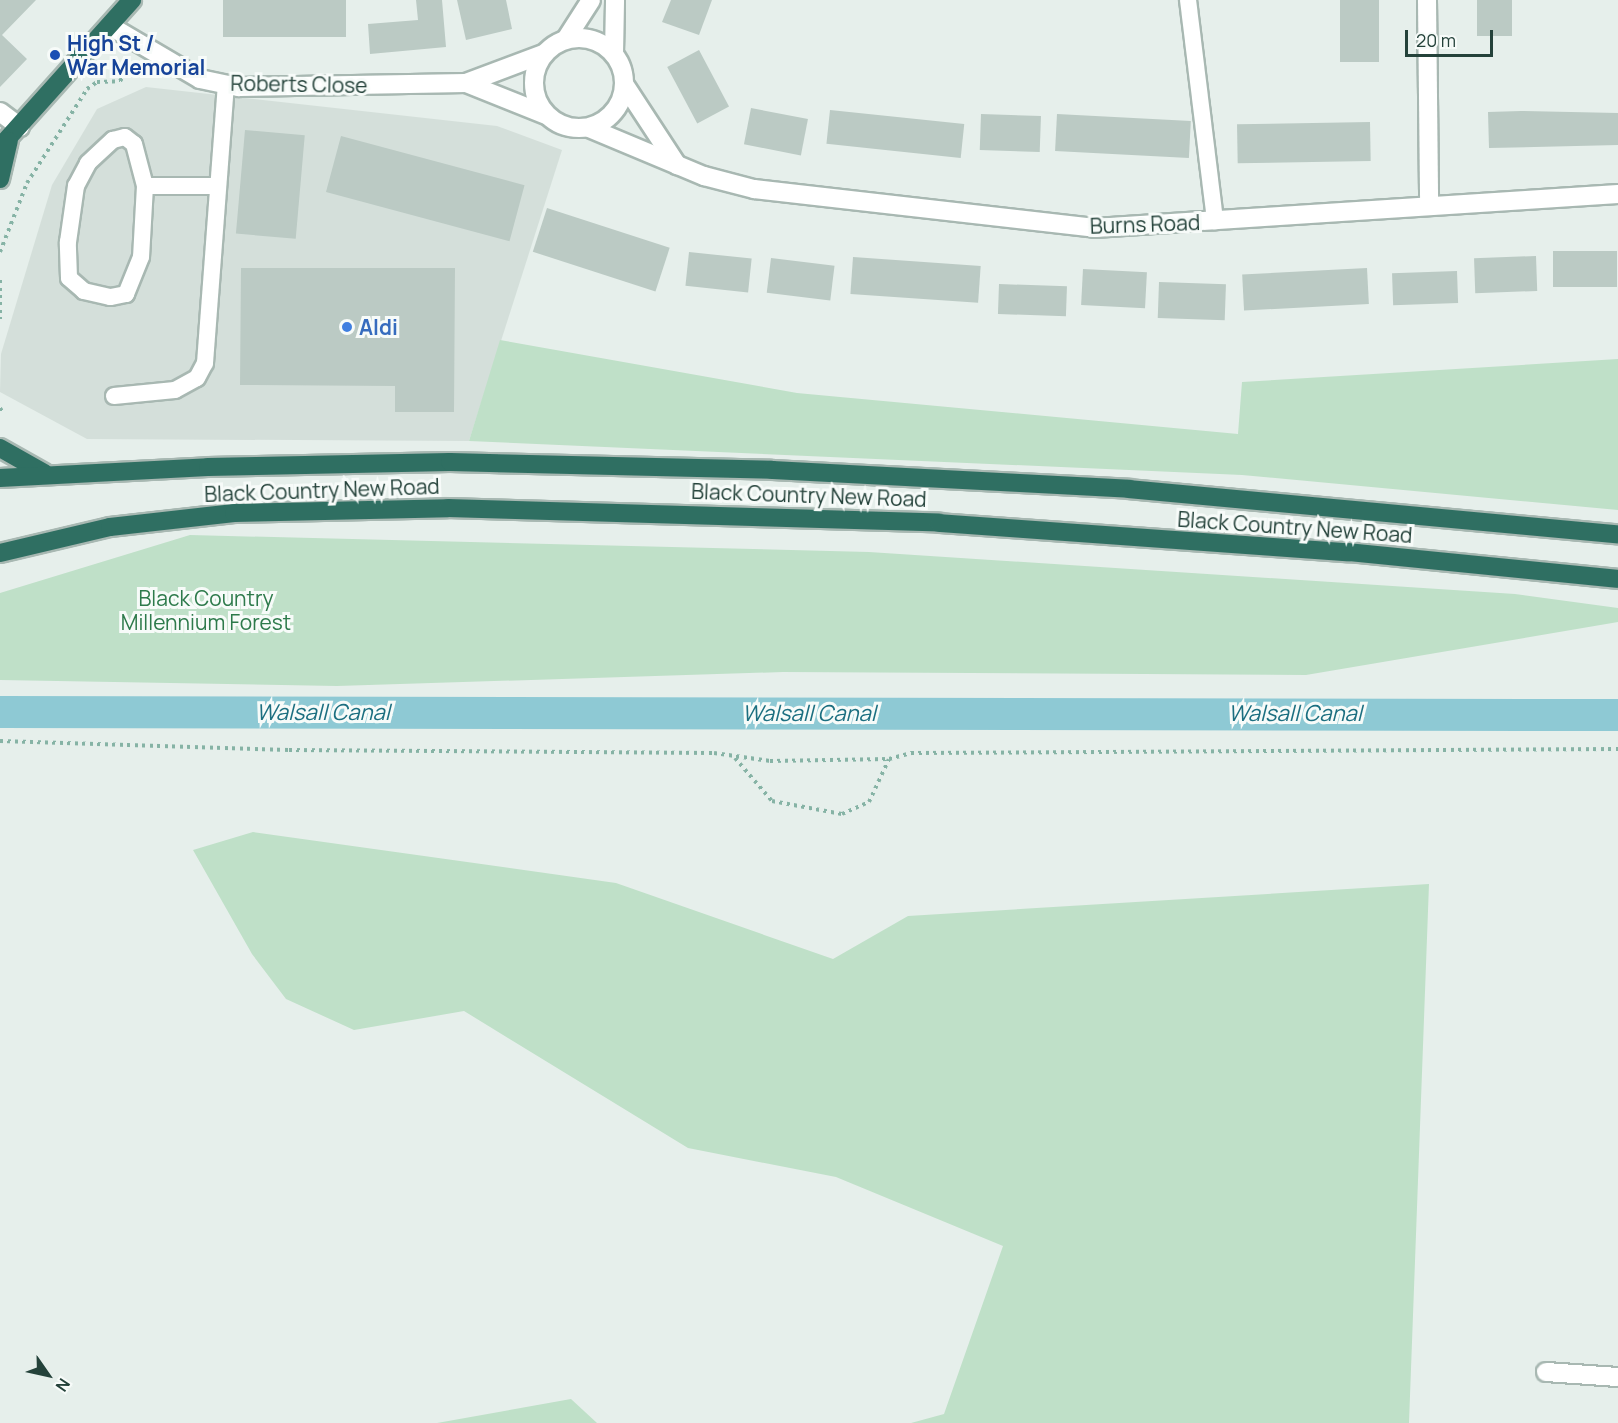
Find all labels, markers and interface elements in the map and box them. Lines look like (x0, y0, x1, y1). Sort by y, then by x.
scale bar (1408, 18, 1496, 56)
text: 20 m (1416, 28, 1456, 52)
place label: High St / War Memorial (67, 30, 205, 80)
marker: High St / War Memorial (48, 48, 62, 62)
street label: Roberts Close (230, 70, 368, 98)
street label: Burns Road (1089, 209, 1201, 239)
place label: Aldi (359, 314, 398, 340)
marker: Aldi (340, 320, 354, 334)
street label: Black Country New Road (204, 473, 440, 507)
street label: Black Country New Road (691, 478, 927, 512)
street label: Black Country New Road (1177, 506, 1413, 548)
park label: Black Country Millennium Forest (121, 585, 291, 635)
water label: Walsall Canal (256, 700, 390, 726)
water label: Walsall Canal (742, 701, 876, 727)
water label: Walsall Canal (1228, 701, 1362, 727)
north arrow (18, 1345, 78, 1405)
text: N (51, 1374, 75, 1396)

